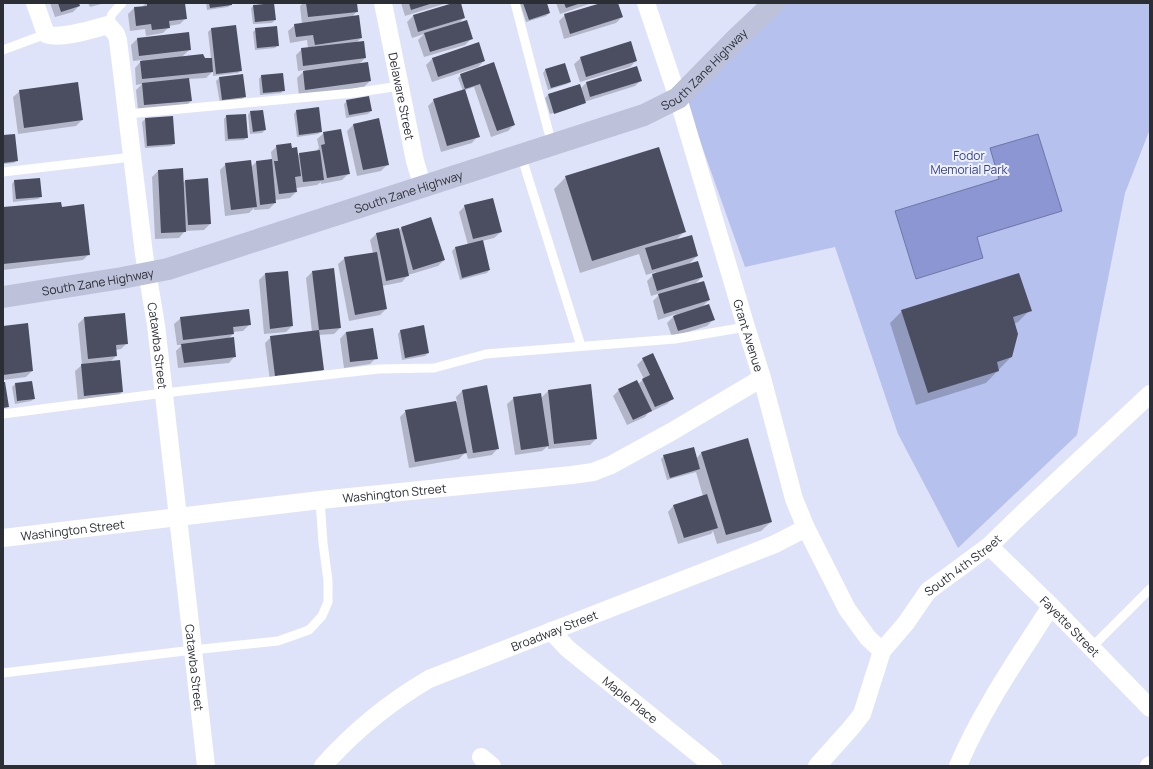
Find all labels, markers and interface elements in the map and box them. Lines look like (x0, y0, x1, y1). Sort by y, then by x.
street label: South Zane Highway (658, 24, 751, 114)
street label: Delaware Street (385, 51, 419, 141)
park label: Fodor Memorial Park (930, 147, 1009, 178)
street label: South Zane Highway (352, 165, 466, 217)
street label: South Zane Highway (40, 263, 156, 299)
street label: Grant Avenue (730, 297, 768, 374)
street label: Catawba Street (144, 301, 172, 390)
street label: Washington Street (342, 479, 447, 506)
street label: Washington Street (20, 515, 126, 544)
street label: South 4th Street (921, 530, 1005, 600)
street label: Fayette Street (1037, 592, 1104, 660)
street label: Broadway Street (508, 606, 600, 655)
street label: Catawba Street (182, 623, 208, 712)
street label: Maple Place (599, 672, 662, 727)

